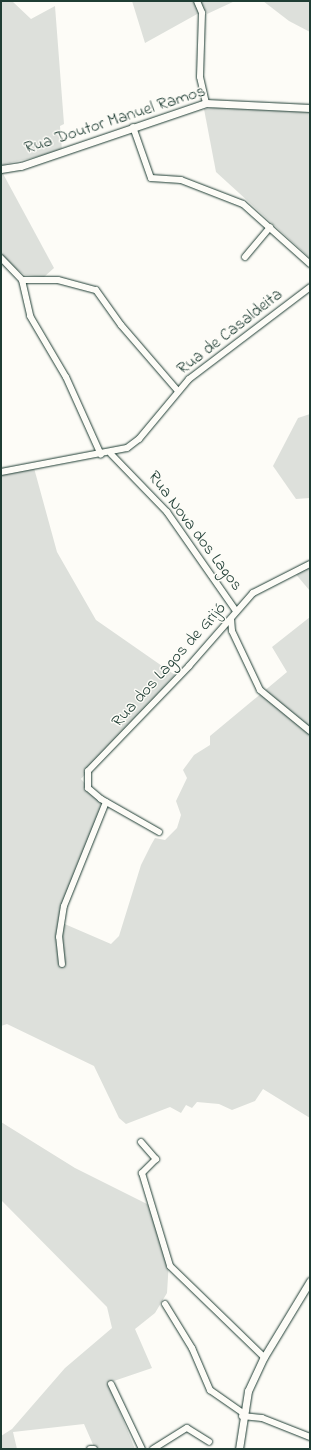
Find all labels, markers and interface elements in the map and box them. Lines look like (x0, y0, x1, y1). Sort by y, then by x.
street label: Rua Doutor Manuel Ramos (22, 81, 208, 159)
street label: Rua de Casaldeita (173, 284, 287, 380)
street label: Rua Nova dos Lagos (143, 467, 247, 595)
street label: Rua dos Lagos de Grijó (107, 598, 231, 732)

